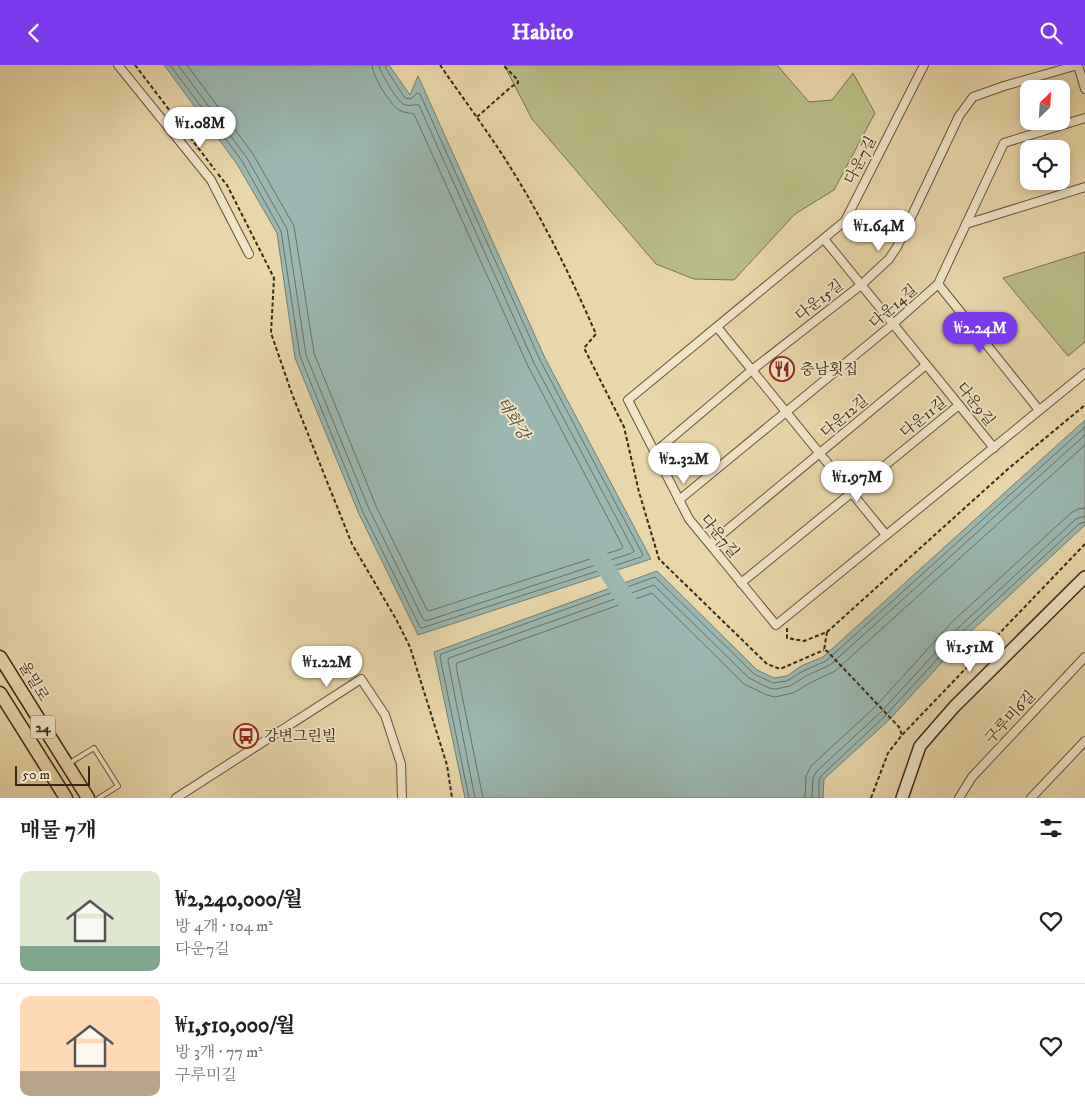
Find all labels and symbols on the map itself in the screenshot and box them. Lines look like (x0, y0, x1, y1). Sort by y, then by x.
north arrow (1020, 80, 1070, 130)
pin: ₩1.08M (159, 107, 241, 149)
street label: 다운7길 (840, 133, 881, 187)
pin: ₩1.64M (838, 209, 920, 252)
street label: 다운15길 (791, 276, 847, 325)
street label: 다운14길 (865, 280, 921, 332)
pin: ₩2.24M (939, 311, 1021, 354)
restaurant icon: 충남횟집 (769, 356, 795, 382)
place label: 충남횟집 (800, 360, 858, 379)
street label: 다운9길 (952, 379, 999, 430)
street label: 다운12길 (817, 391, 872, 442)
street label: 다운11길 (896, 393, 950, 442)
water label: 태화강 (492, 394, 535, 446)
pin: ₩2.32M (643, 443, 725, 485)
pin: ₩1.97M (816, 461, 898, 503)
street label: 다운7길 (696, 511, 743, 562)
pin: ₩1.51M (929, 631, 1011, 673)
pin: ₩1.22M (286, 645, 368, 688)
street label: 울밀로 (14, 658, 53, 705)
street label: 구루미6길 (981, 687, 1040, 748)
road number: 24 (30, 715, 56, 739)
bus stop icon: 강변그린빌 (233, 723, 259, 749)
place label: 강변그린빌 (264, 727, 336, 746)
scale bar (15, 763, 90, 786)

